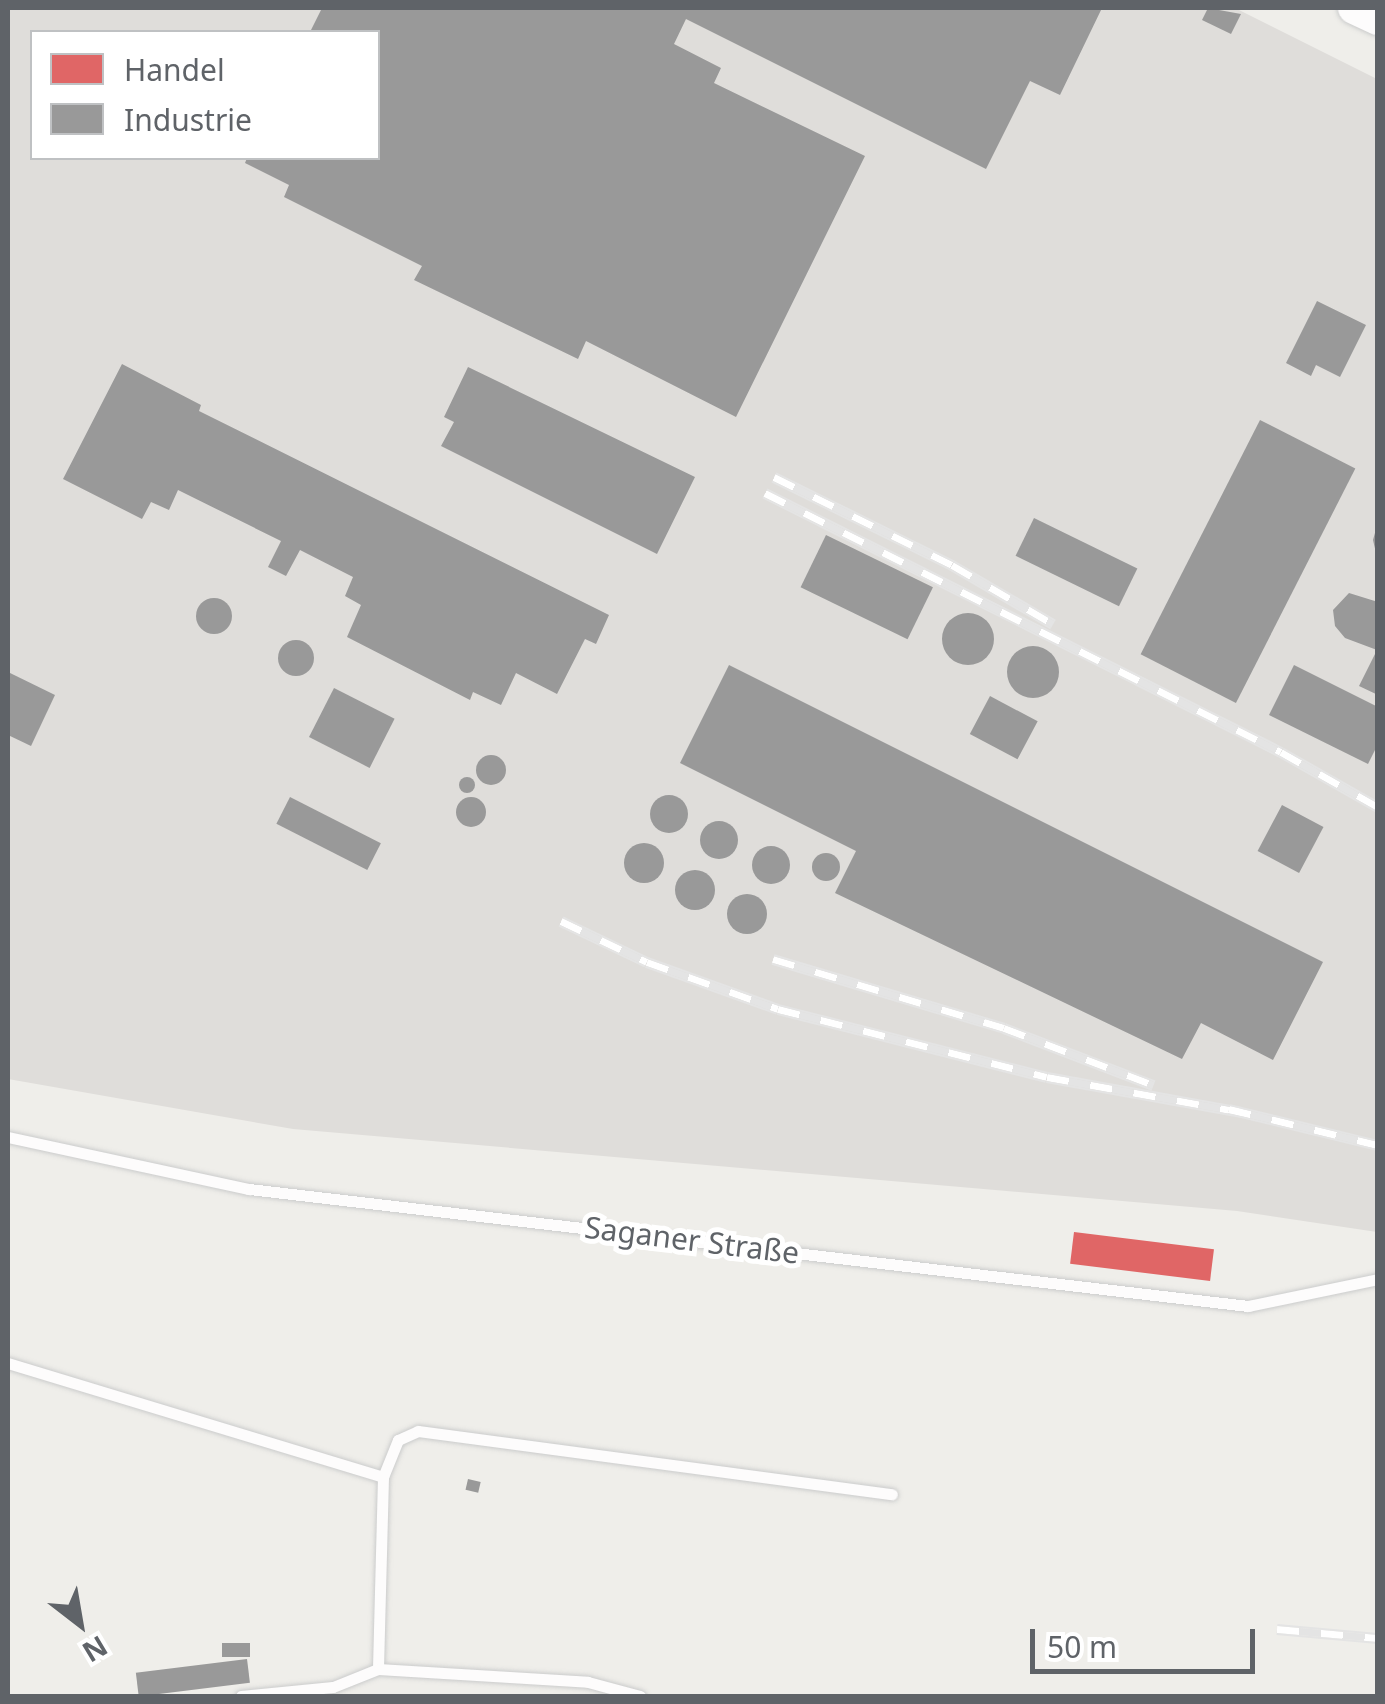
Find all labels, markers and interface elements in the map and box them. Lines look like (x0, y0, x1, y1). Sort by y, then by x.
legend (30, 30, 380, 160)
text: Handel (124, 49, 225, 90)
text: Industrie (124, 99, 252, 140)
street label: Saganer Straße (583, 1209, 801, 1271)
north arrow (30, 1574, 130, 1674)
scale bar (1035, 1609, 1260, 1671)
text: 50 m (1047, 1626, 1117, 1667)
text: N (76, 1628, 115, 1672)

